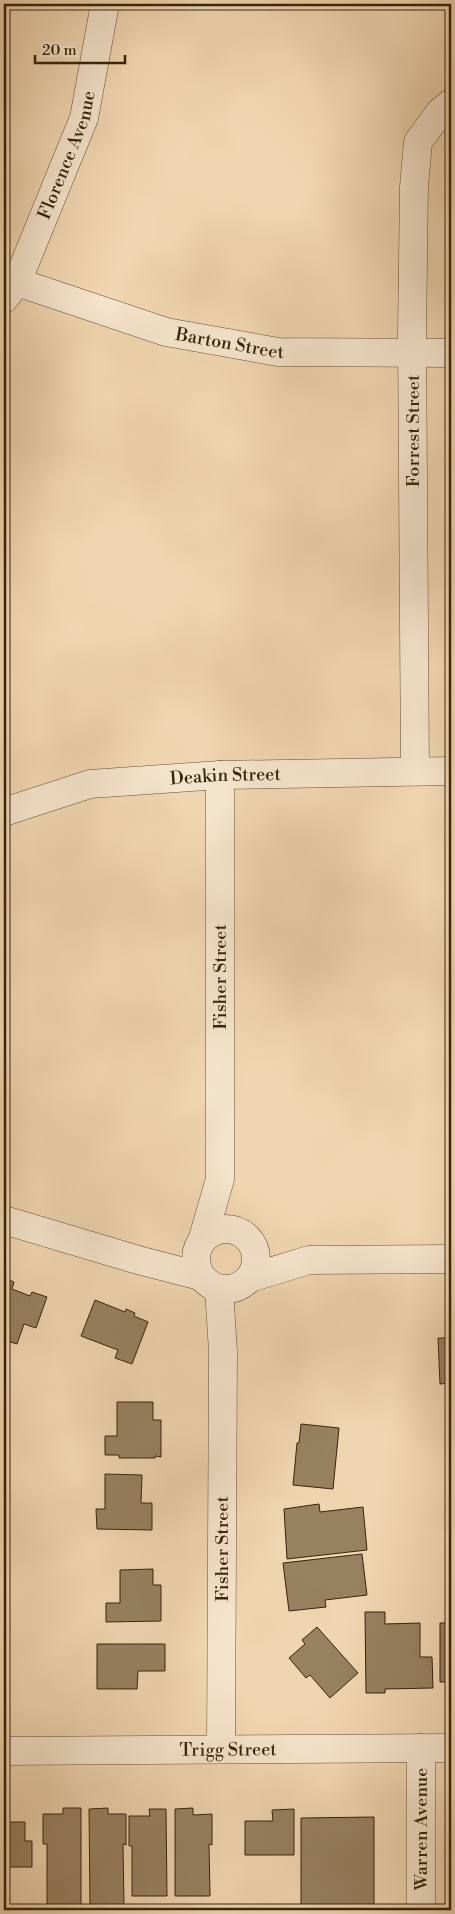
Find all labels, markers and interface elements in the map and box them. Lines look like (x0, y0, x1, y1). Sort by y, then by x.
scale bar (35, 32, 125, 64)
text: 20 m (42, 41, 77, 60)
street label: Florence Avenue (32, 89, 100, 223)
street label: Barton Street (173, 322, 285, 364)
street label: Forrest Street (402, 374, 425, 487)
street label: Deakin Street (169, 762, 282, 790)
street label: Fisher Street (209, 924, 232, 1030)
street label: Fisher Street (211, 1496, 234, 1602)
street label: Trigg Street (179, 1738, 277, 1761)
street label: Warren Avenue (410, 1768, 433, 1891)

